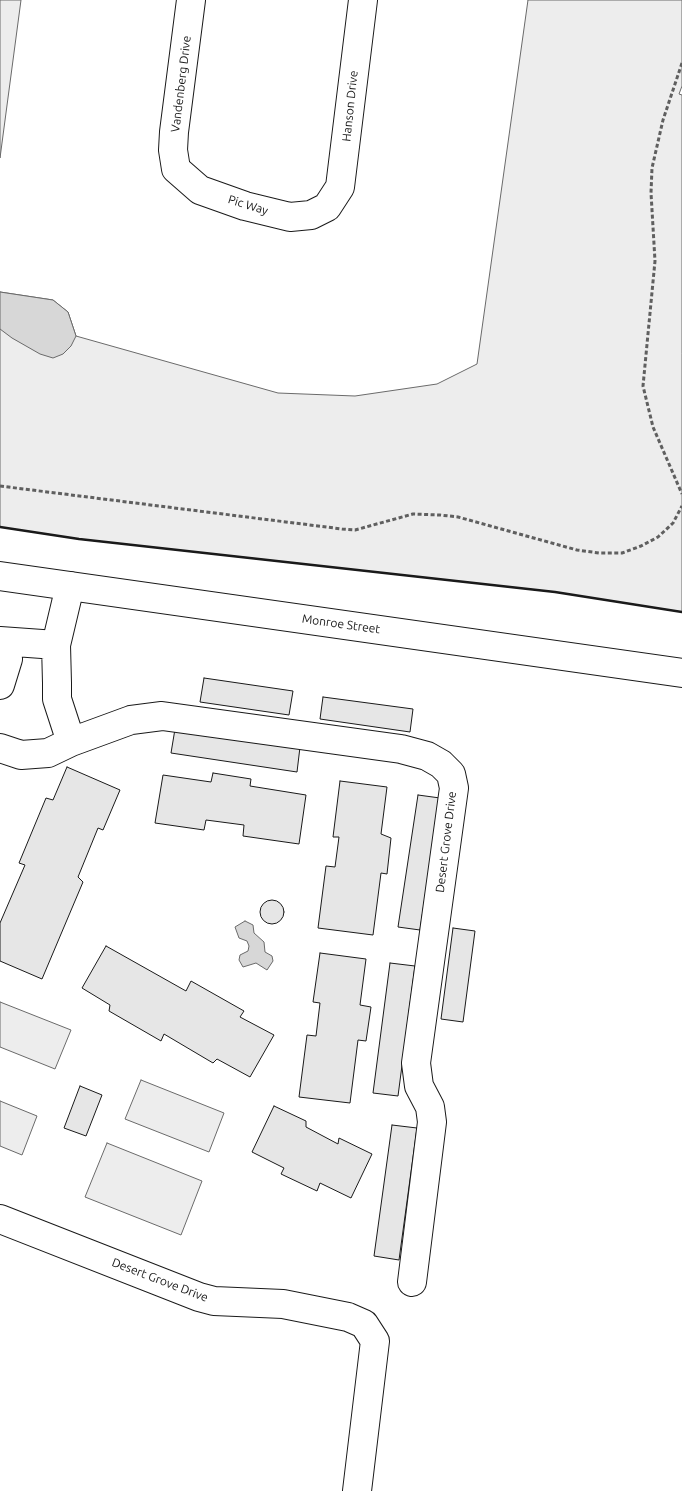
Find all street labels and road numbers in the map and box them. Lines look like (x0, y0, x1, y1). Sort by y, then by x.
street label: Vandenberg Drive (168, 35, 194, 133)
street label: Hanson Drive (339, 70, 361, 142)
street label: Pic Way (226, 192, 270, 218)
street label: Monroe Street (301, 611, 381, 637)
street label: Desert Grove Drive (433, 791, 459, 893)
street label: Desert Grove Drive (110, 1255, 210, 1305)

